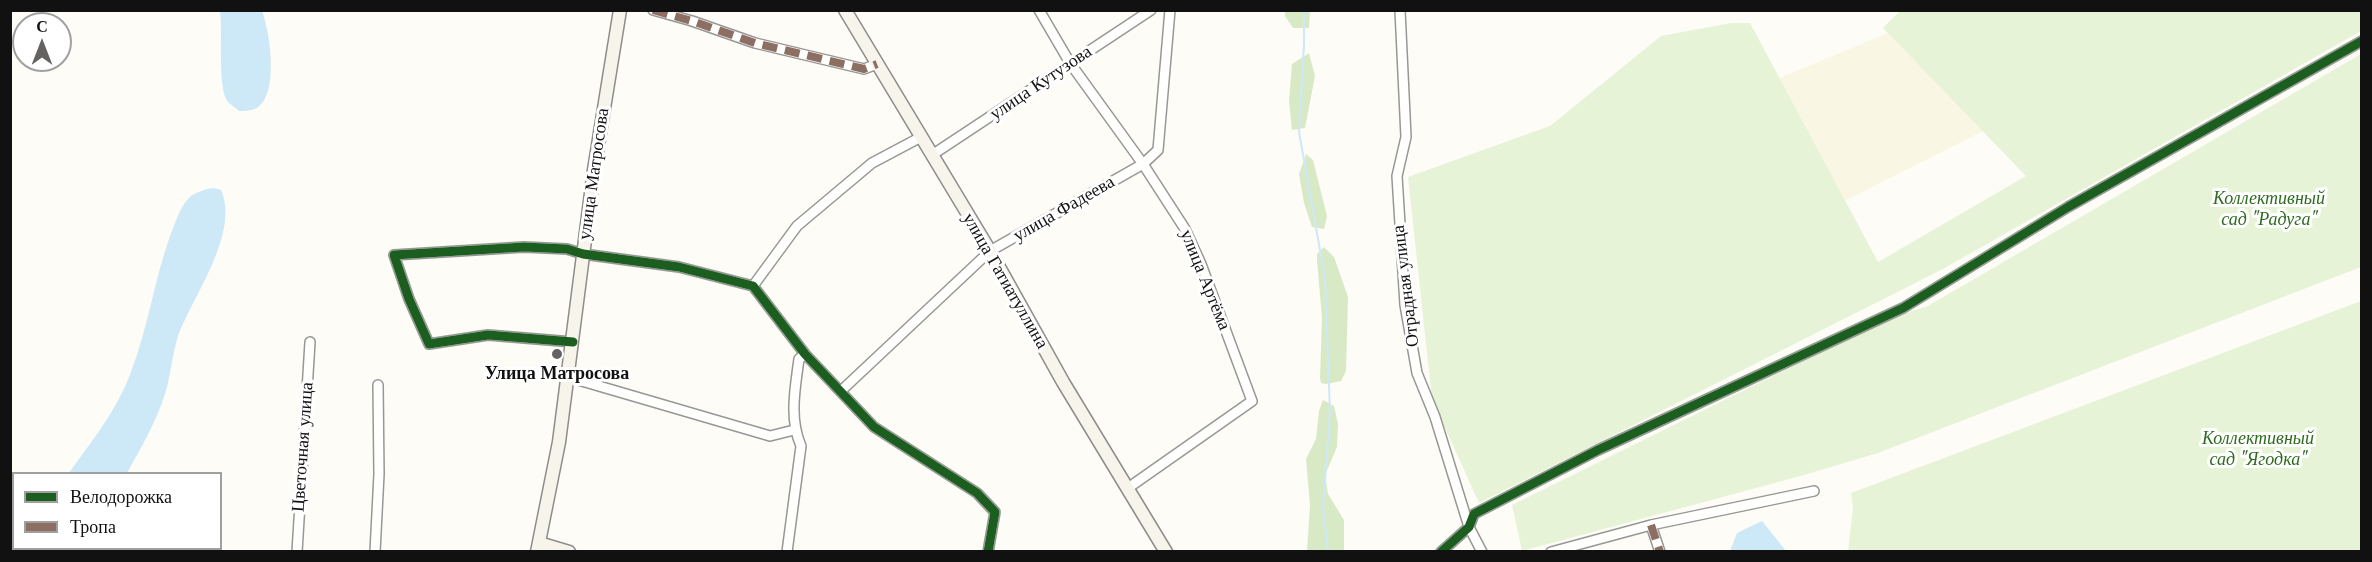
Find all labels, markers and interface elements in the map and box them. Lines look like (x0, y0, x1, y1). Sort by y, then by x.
north arrow (12, 12, 72, 72)
text: С (36, 16, 48, 36)
street label: улица Кутузова (986, 41, 1096, 125)
street label: улица Матросова (574, 107, 614, 241)
street label: улица Фадеева (1010, 171, 1118, 247)
park label: Коллективный сад "Радуга" (2213, 188, 2325, 230)
street label: улица Гатиатуллина (957, 209, 1053, 353)
street label: Отрадная улица (1388, 224, 1424, 348)
street label: улица Артёма (1175, 227, 1235, 333)
marker: Улица Матросова (550, 347, 564, 361)
place label: Улица Матросова (485, 363, 629, 385)
street label: Цветочная улица (288, 381, 318, 513)
park label: Коллективный сад "Ягодка" (2202, 428, 2314, 470)
legend (12, 472, 222, 550)
text: Велодорожка (70, 486, 172, 508)
text: Тропа (70, 516, 116, 538)

